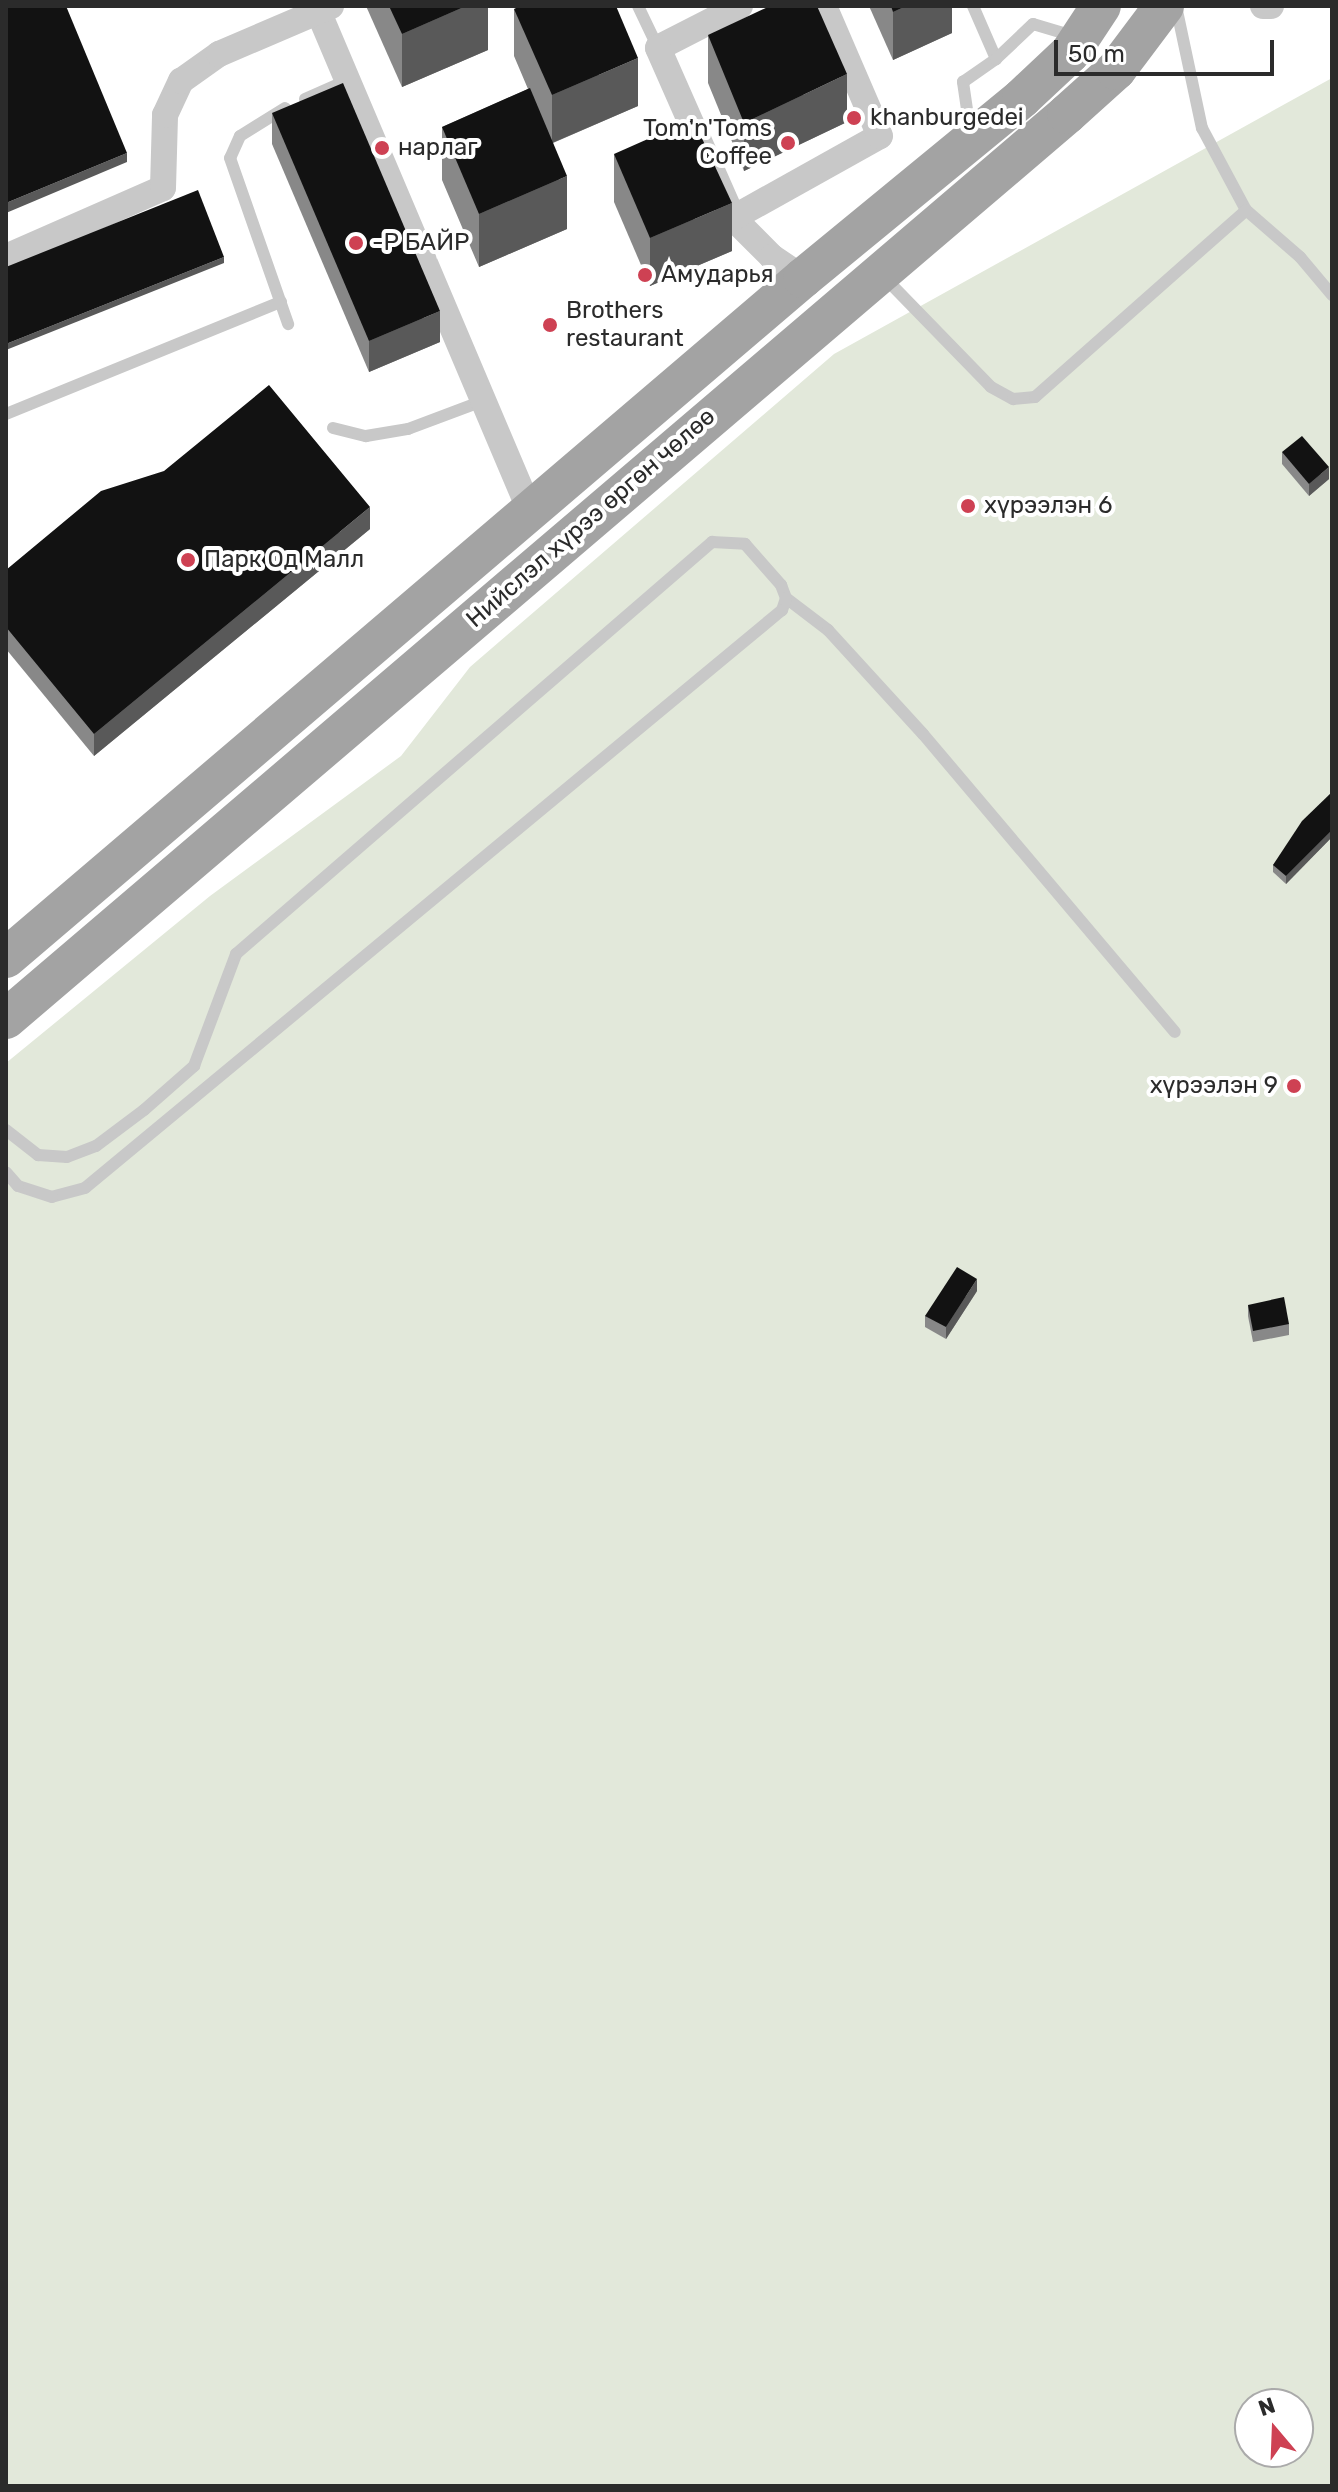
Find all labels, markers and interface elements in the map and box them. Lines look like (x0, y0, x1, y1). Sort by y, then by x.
scale bar (1058, 24, 1278, 74)
text: 50 m (1068, 40, 1125, 68)
place label: khanburgedei (870, 104, 1024, 132)
marker: khanburgedei (845, 109, 863, 127)
place label: Tom'n'Toms Coffee (643, 115, 772, 171)
place label: нарлаг (398, 134, 477, 162)
marker: Tom'n'Toms Coffee (779, 134, 797, 152)
marker: нарлаг (373, 139, 391, 157)
place label: -Р БАЙР (372, 229, 469, 257)
marker: -Р БАЙР (347, 234, 365, 252)
place label: Амударья (661, 261, 774, 289)
marker: Амударья (636, 266, 654, 284)
place label: Brothers restaurant (566, 297, 684, 353)
marker: Brothers restaurant (541, 316, 559, 334)
street label: Нийслэл хүрээ өргөн чөлөө (461, 402, 721, 634)
place label: хүрээлэн 6 (984, 492, 1113, 520)
marker: хүрээлэн 6 (959, 497, 977, 515)
place label: Парк Од Малл (204, 546, 364, 574)
marker: Парк Од Малл (179, 551, 197, 569)
place label: хүрээлэн 9 (1150, 1072, 1278, 1100)
marker: хүрээлэн 9 (1285, 1077, 1303, 1095)
north arrow (1234, 2388, 1314, 2468)
text: N (1255, 2391, 1279, 2422)

